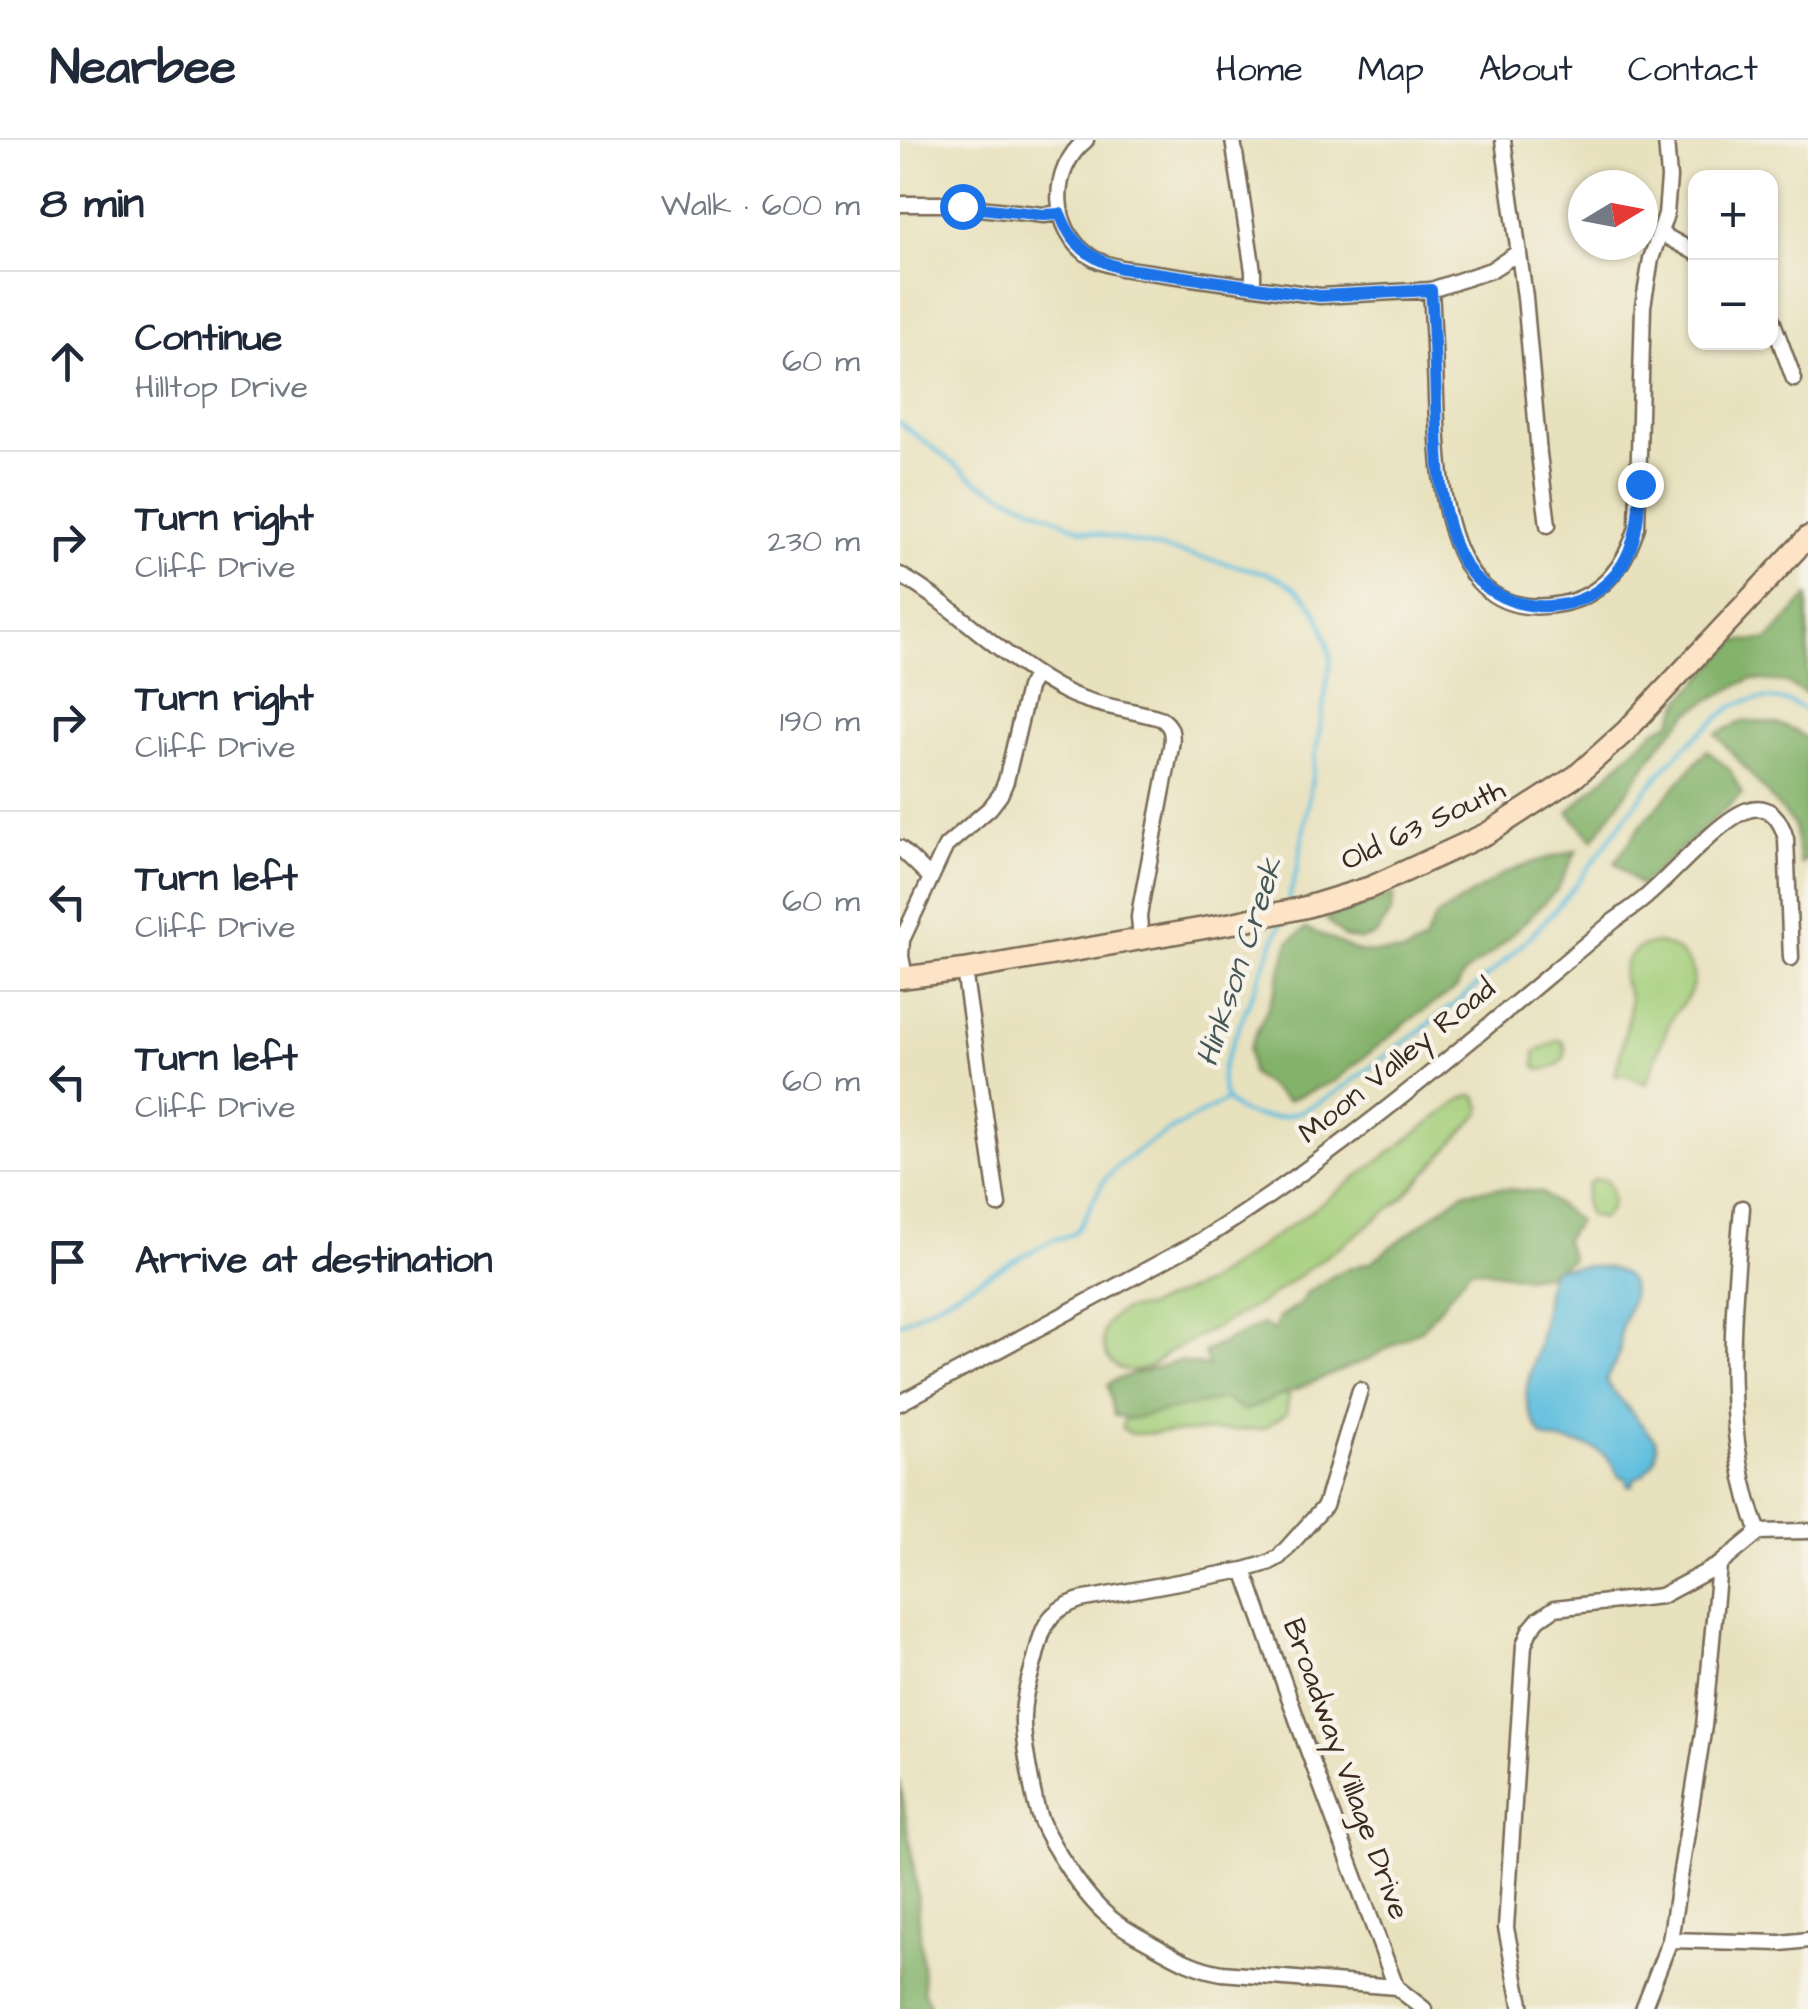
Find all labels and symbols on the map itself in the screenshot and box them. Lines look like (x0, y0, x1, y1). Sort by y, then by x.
north arrow (1568, 170, 1658, 260)
route start (940, 184, 986, 230)
route end (1618, 462, 1664, 508)
street label: Old 63 South (1334, 769, 1512, 881)
water label: Hinkson Creek (1185, 850, 1295, 1072)
street label: Moon Valley Road (1289, 968, 1505, 1154)
street label: Broadway Village Drive (1271, 1613, 1420, 1926)

